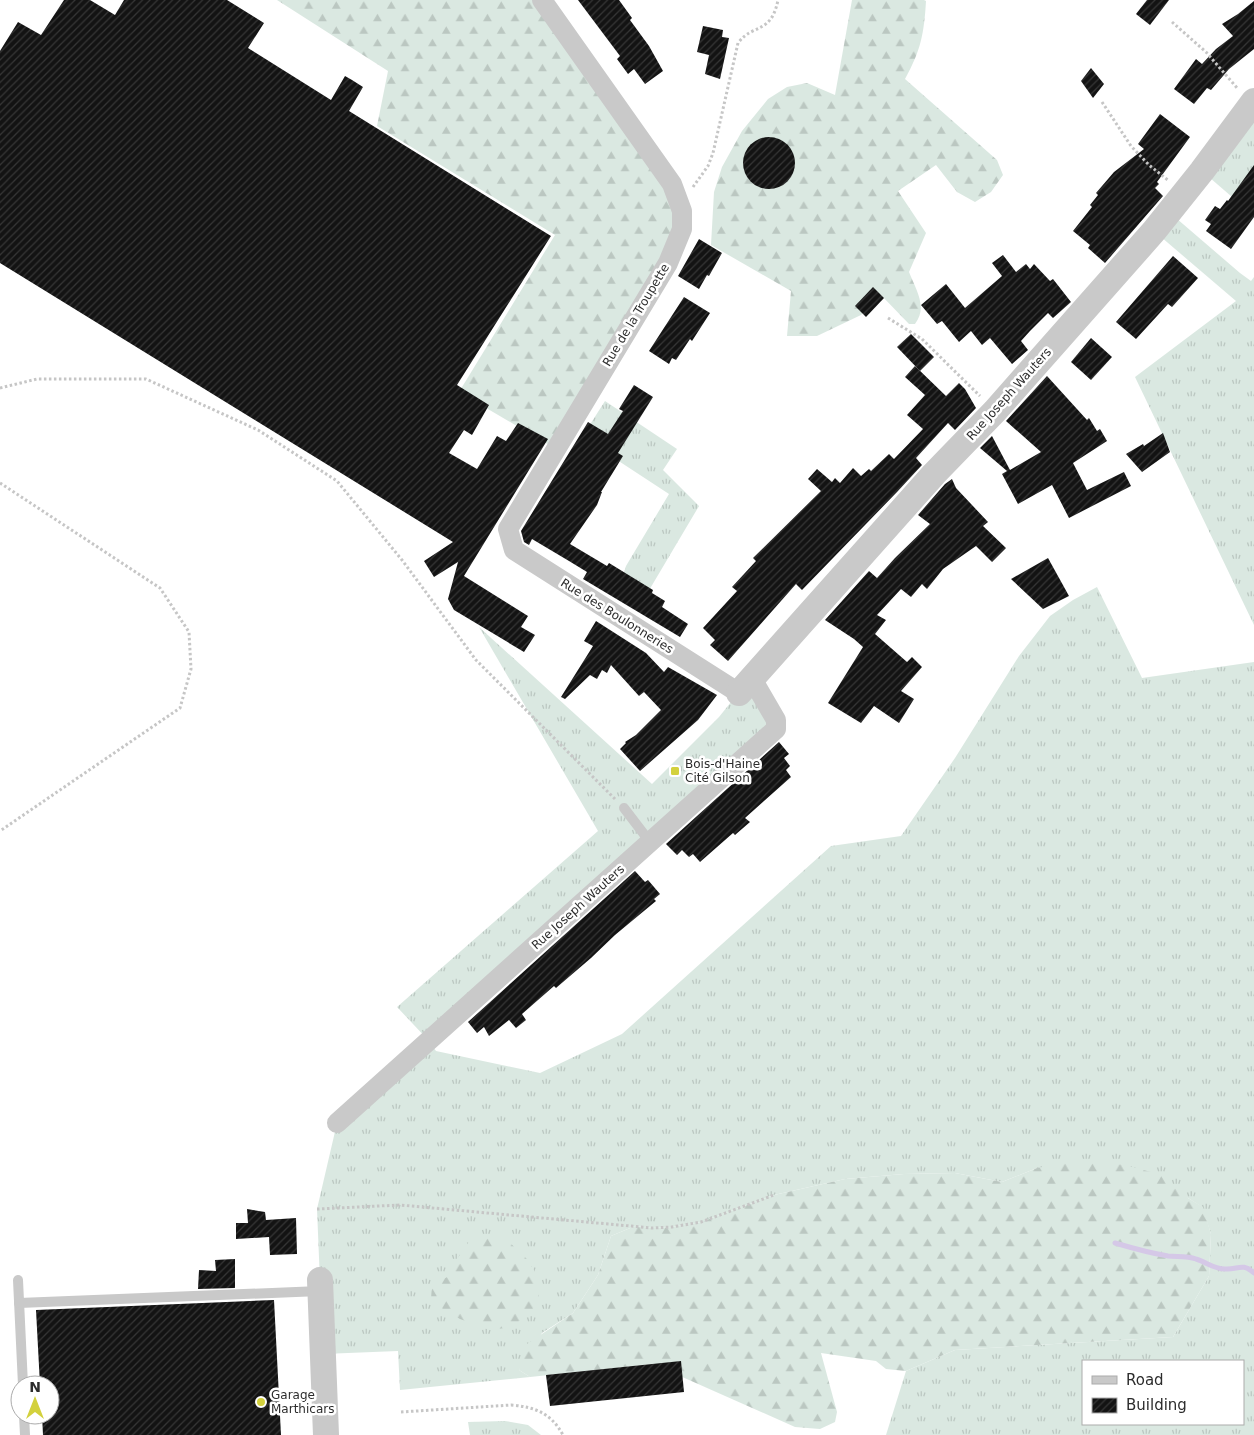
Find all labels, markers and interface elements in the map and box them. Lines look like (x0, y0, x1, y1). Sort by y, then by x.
street label: Rue de la Troupette (600, 261, 672, 369)
street label: Rue Joseph Wauters (964, 345, 1054, 443)
street label: Rue des Boulonneries (558, 576, 676, 656)
place label: Bois-d'Haine Cité Gilson (685, 757, 760, 785)
marker: Bois-d'Haine Cité Gilson (669, 765, 681, 777)
street label: Rue Joseph Wauters (529, 862, 627, 952)
legend (1082, 1360, 1244, 1425)
text: Road (1126, 1371, 1164, 1389)
north arrow (10, 1375, 60, 1425)
text: N (29, 1379, 41, 1395)
place label: Garage Marthicars (271, 1388, 334, 1416)
marker: Garage Marthicars (255, 1396, 267, 1408)
text: Building (1126, 1396, 1187, 1414)

